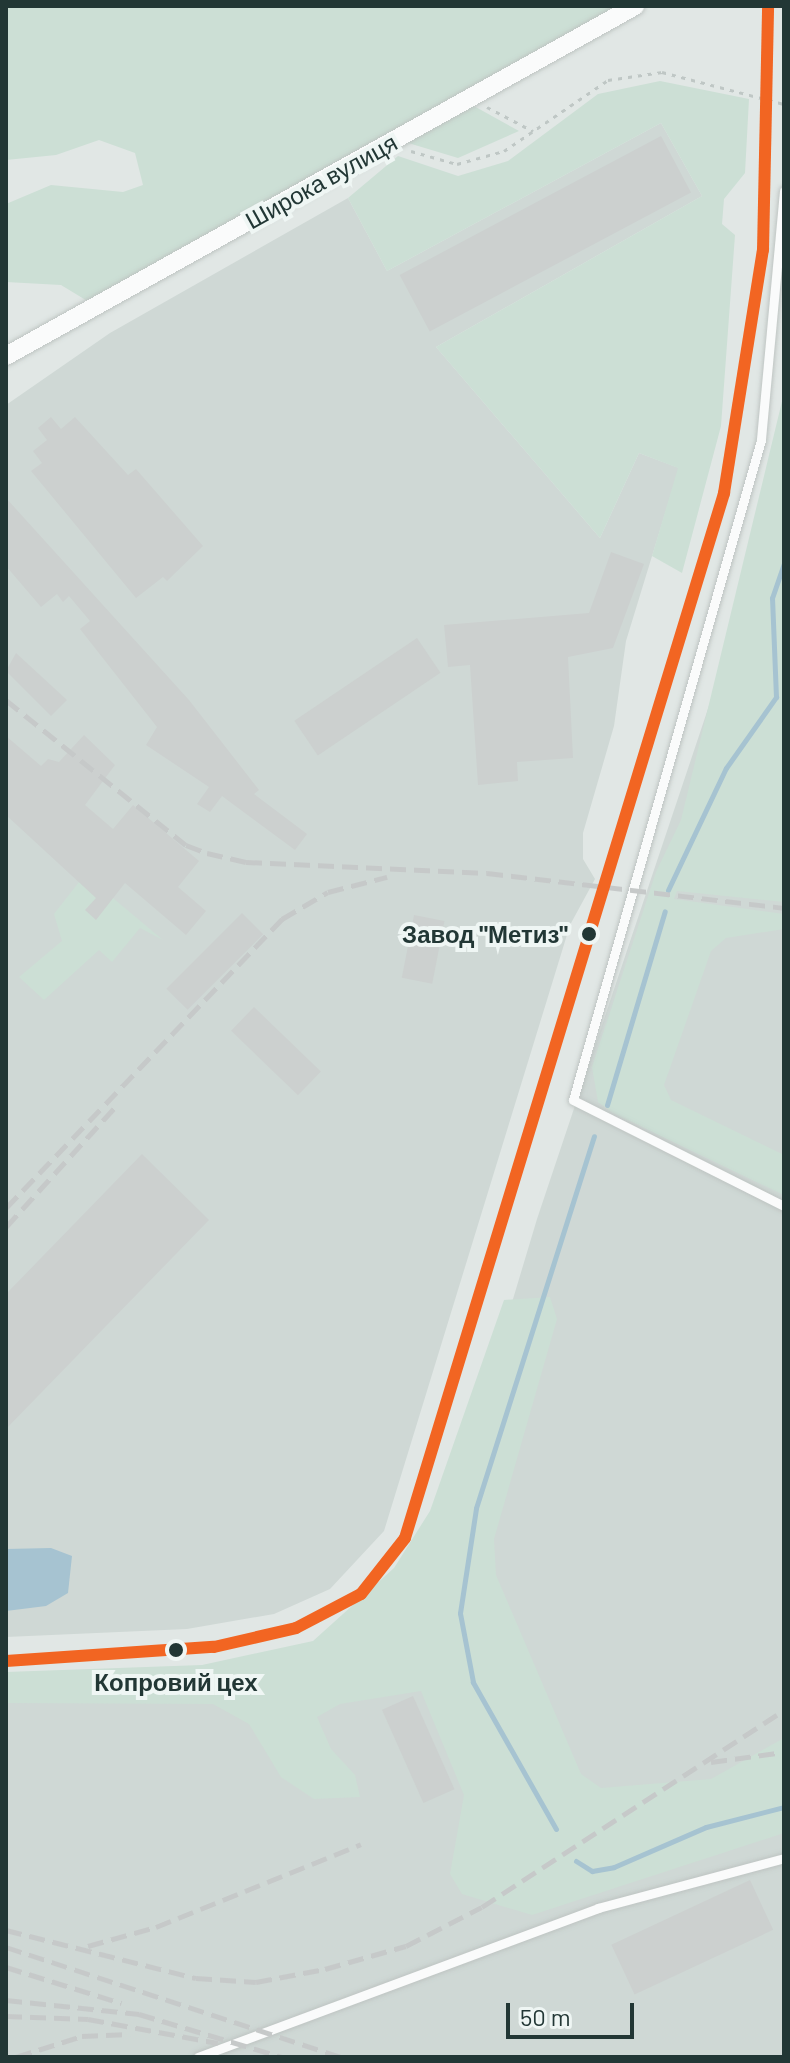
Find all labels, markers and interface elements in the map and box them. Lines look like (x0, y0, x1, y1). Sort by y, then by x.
street label: Широка вулиця (240, 127, 402, 235)
place label: Завод "Метиз" (402, 920, 568, 948)
marker: Завод "Метиз" (575, 920, 603, 948)
marker: Копровий цех (162, 1636, 190, 1664)
place label: Копровий цех (94, 1668, 258, 1696)
scale bar (510, 1987, 638, 2037)
text: 50 m (520, 2002, 571, 2031)

